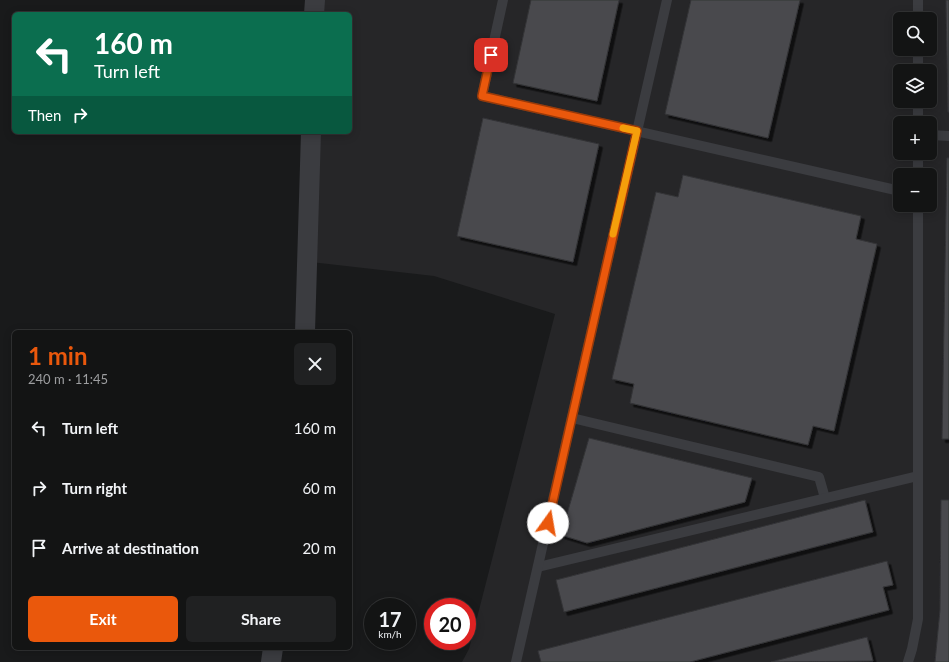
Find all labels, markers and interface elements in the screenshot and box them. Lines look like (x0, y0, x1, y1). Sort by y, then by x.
map controls (893, 12, 937, 212)
button: search (893, 12, 937, 56)
text: 160 m (94, 26, 173, 60)
icon: left (28, 28, 80, 80)
pin (474, 38, 508, 72)
icon: arrive (480, 44, 502, 66)
text: Turn left (94, 60, 160, 82)
button: layers (893, 64, 937, 108)
icon: right (69, 104, 91, 126)
text: Then (28, 106, 61, 124)
button: + (893, 116, 937, 160)
button: − (893, 168, 937, 212)
text: 1 min (28, 341, 88, 370)
button: close (294, 343, 336, 385)
text: 240 m · 11:45 (28, 371, 108, 387)
icon: left (28, 417, 50, 439)
text: Turn left (62, 419, 118, 437)
text: 160 m (294, 419, 336, 437)
icon: right (28, 477, 50, 499)
text: Turn right (62, 479, 127, 497)
text: 60 m (302, 479, 336, 497)
position arrow (527, 502, 569, 544)
icon: arrive (28, 537, 50, 559)
text: Arrive at destination (62, 539, 199, 557)
text: 20 m (302, 539, 336, 557)
button: Exit (28, 596, 178, 642)
button: Share (186, 596, 336, 642)
speed limit sign: 20 (424, 598, 476, 650)
text: 17 (378, 607, 402, 631)
text: km/h (378, 628, 402, 640)

